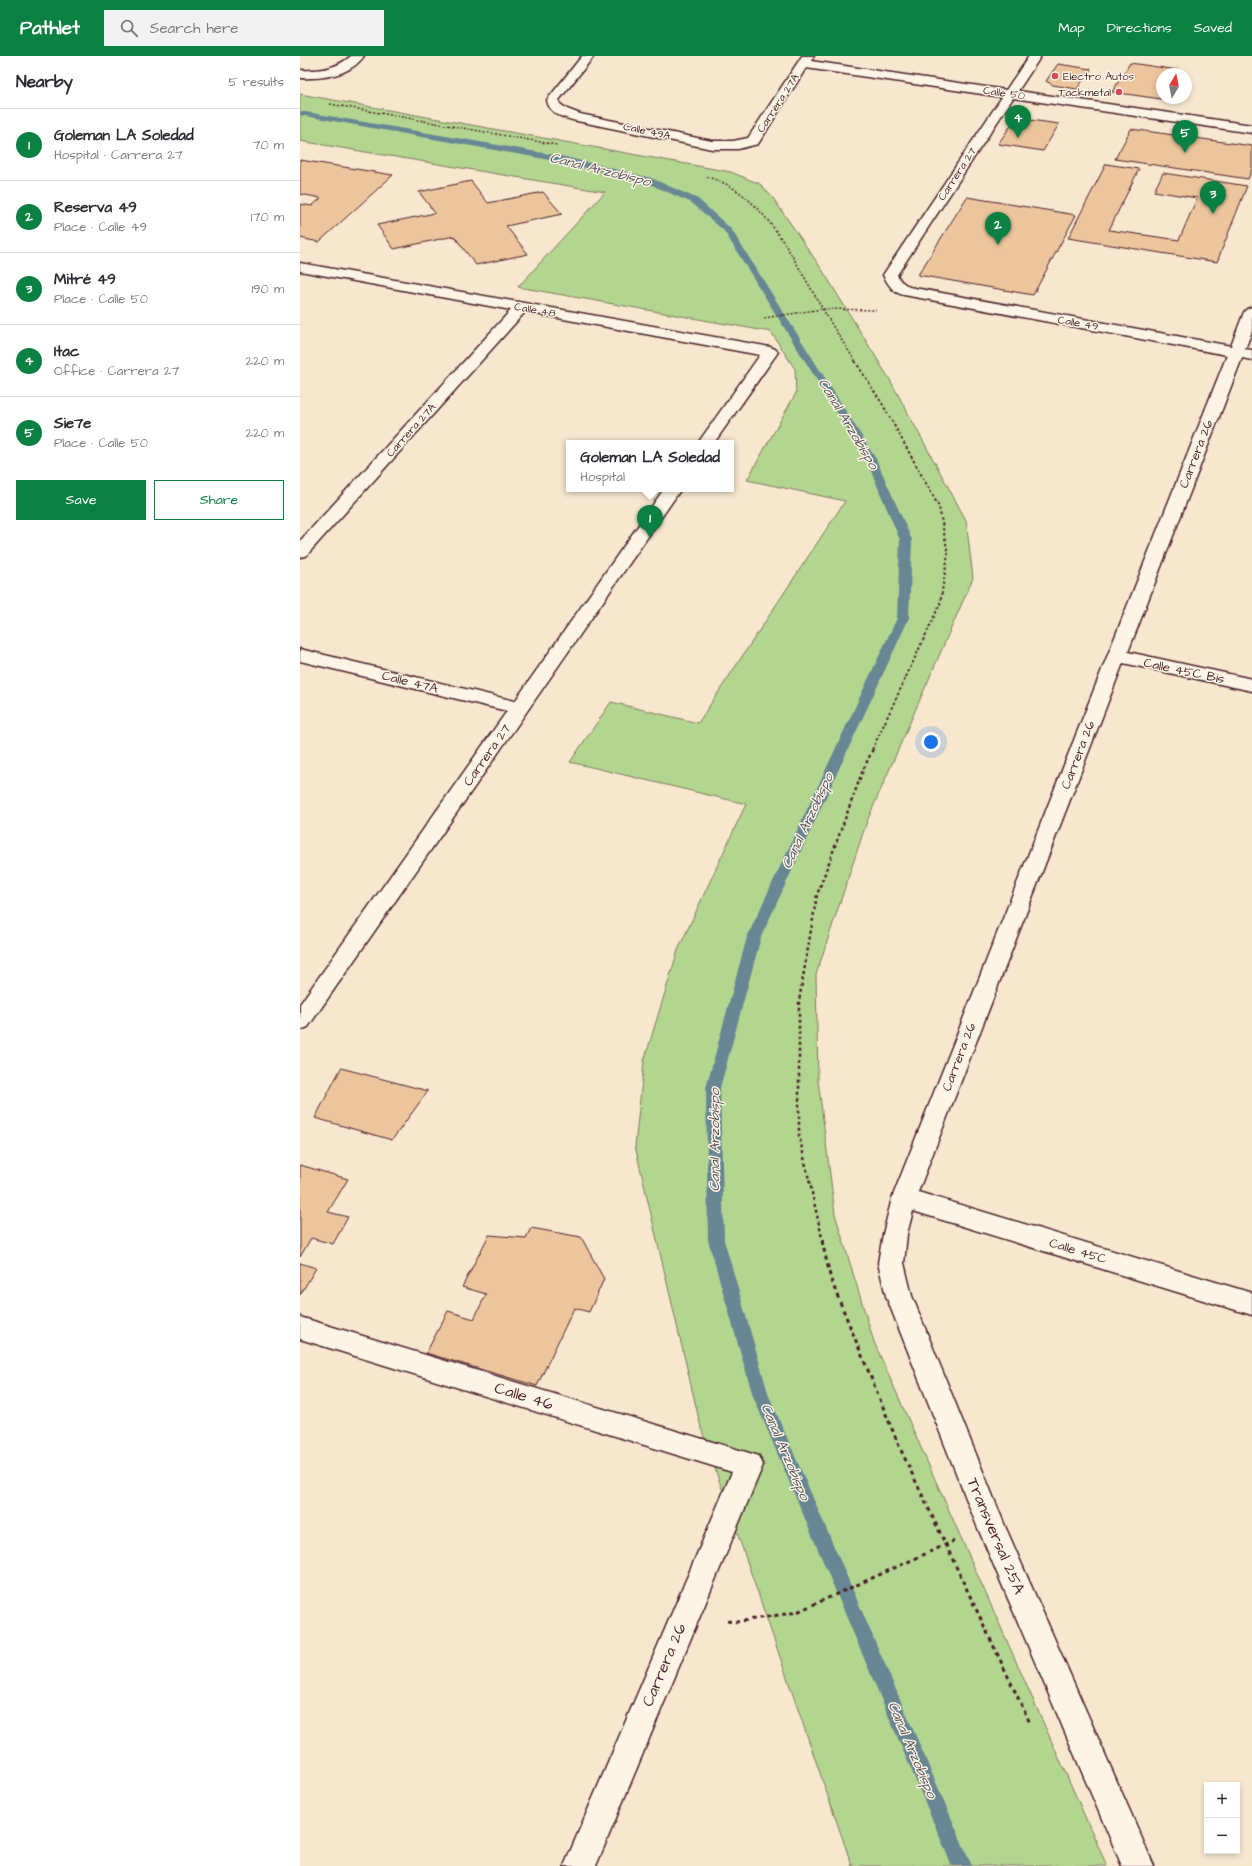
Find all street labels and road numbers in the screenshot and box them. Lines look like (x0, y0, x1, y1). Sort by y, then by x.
street label: Carrera 27A (753, 71, 803, 135)
street label: Calle 50 (982, 83, 1026, 103)
street label: Calle 49A (622, 119, 672, 143)
street label: Carrera 27 (934, 144, 980, 204)
street label: Calle 48 (513, 299, 557, 321)
street label: Calle 49 (1057, 312, 1099, 334)
street label: Carrera 27A (383, 400, 439, 460)
street label: Carrera 26 (1175, 417, 1217, 491)
street label: Calle 45C Bis (1142, 654, 1227, 688)
street label: Calle 47A (380, 666, 441, 698)
street label: Carrera 26 (1057, 718, 1099, 792)
street label: Carrera 27 (459, 720, 515, 790)
street label: Carrera 26 (938, 1020, 980, 1094)
street label: Calle 45C (1047, 1234, 1109, 1268)
street label: Calle 46 (492, 1377, 556, 1415)
street label: Transversal 25A (962, 1474, 1030, 1598)
street label: Carrera 26 (637, 1620, 691, 1710)

